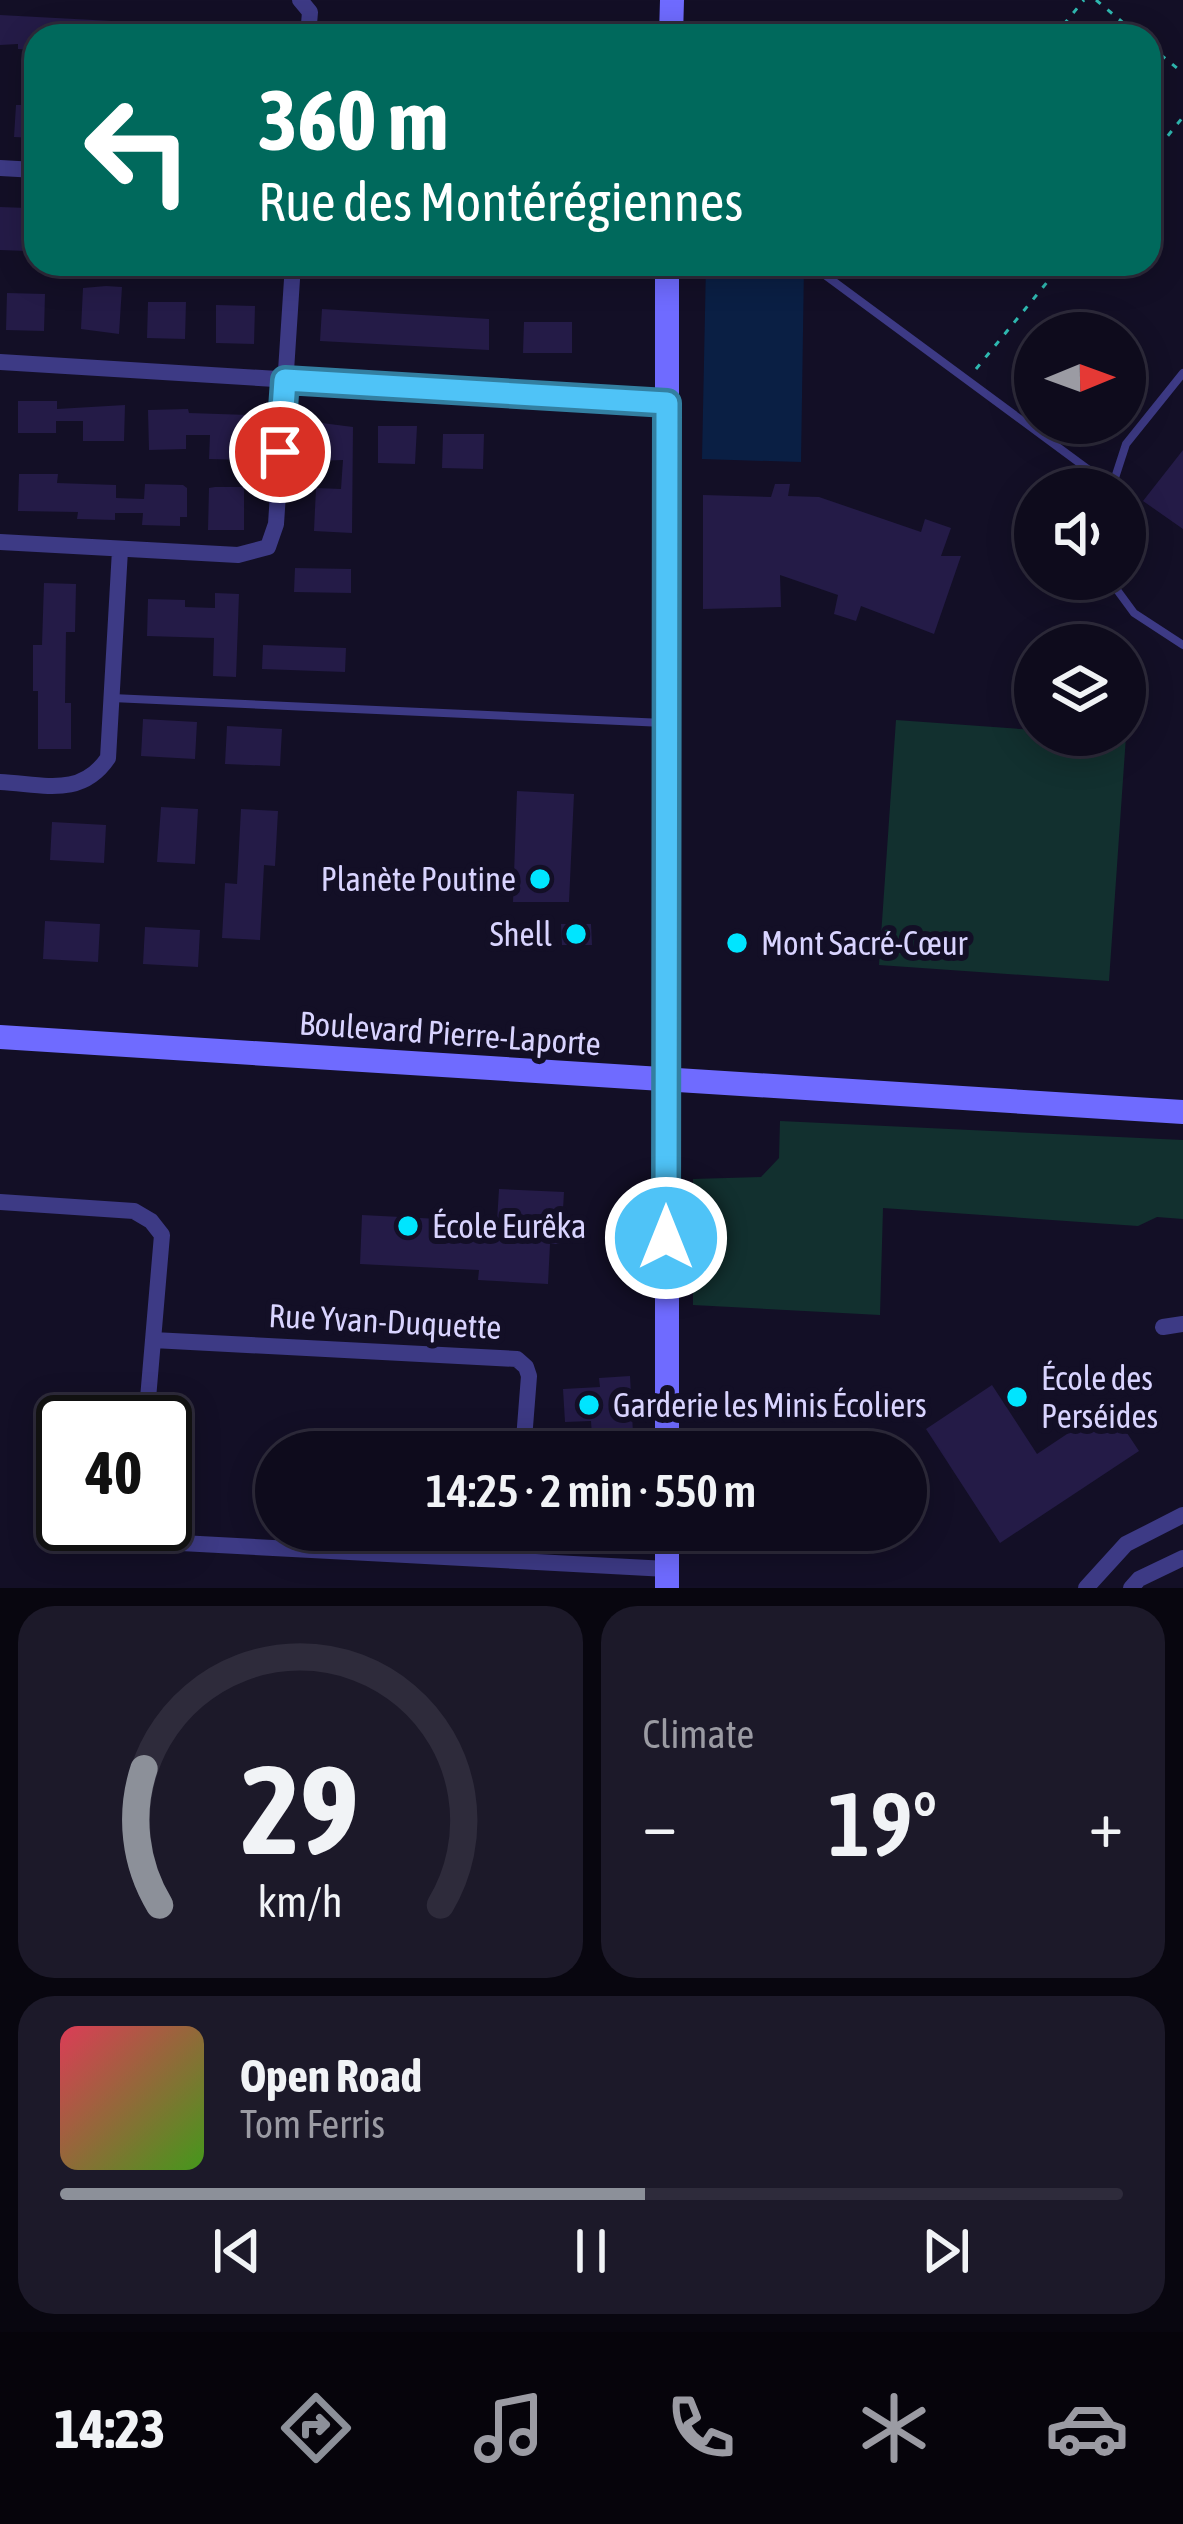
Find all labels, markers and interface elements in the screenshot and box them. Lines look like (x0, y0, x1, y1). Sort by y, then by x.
icon: left (60, 72, 216, 228)
text: 360 m (258, 72, 448, 168)
text: Rue des Montérégiennes (258, 171, 743, 232)
north arrow (1014, 312, 1146, 444)
map controls (1014, 312, 1146, 756)
pin (229, 401, 331, 503)
icon: arrive (247, 419, 313, 485)
button: sound (1014, 468, 1146, 600)
button: layers (1014, 624, 1146, 756)
place label: Planète Poutine (321, 860, 516, 898)
marker: Planète Poutine (527, 866, 553, 892)
place label: Shell (490, 915, 552, 953)
marker: Shell (563, 921, 589, 947)
place label: Mont Sacré-Cœur (761, 924, 969, 962)
marker: Mont Sacré-Cœur (724, 930, 750, 956)
street label: Boulevard Pierre-Laporte (298, 1004, 602, 1062)
position arrow (603, 1175, 729, 1301)
place label: École Eurêka (432, 1207, 586, 1245)
marker: École Eurêka (395, 1213, 421, 1239)
street label: Rue Yvan-Duquette (268, 1296, 502, 1346)
place label: École des Perséides (1041, 1359, 1158, 1435)
marker: École des Perséides (1004, 1384, 1030, 1410)
place label: Garderie les Minis Écoliers (613, 1386, 927, 1424)
marker: Garderie les Minis Écoliers (576, 1392, 602, 1418)
speed limit sign: 40 (36, 1395, 192, 1551)
text: 14:25 · 2 min · 550 m (426, 1465, 756, 1517)
text: Climate (643, 1712, 754, 1756)
text: 29 (242, 1737, 359, 1880)
text: 19° (828, 1772, 937, 1875)
text: − (643, 1785, 677, 1861)
text: + (1089, 1785, 1123, 1861)
text: km/h (258, 1877, 343, 1926)
text: Open Road (240, 2050, 422, 2102)
text: Tom Ferris (240, 2102, 385, 2146)
icon: previous (204, 2218, 270, 2284)
icon: pause (558, 2218, 624, 2284)
icon: next (913, 2218, 979, 2284)
icon: directions (274, 2386, 358, 2470)
icon: music (467, 2386, 551, 2470)
icon: phone (659, 2386, 743, 2470)
icon: climate (852, 2386, 936, 2470)
icon: car (1045, 2386, 1129, 2470)
text: 14:23 (54, 2398, 165, 2459)

